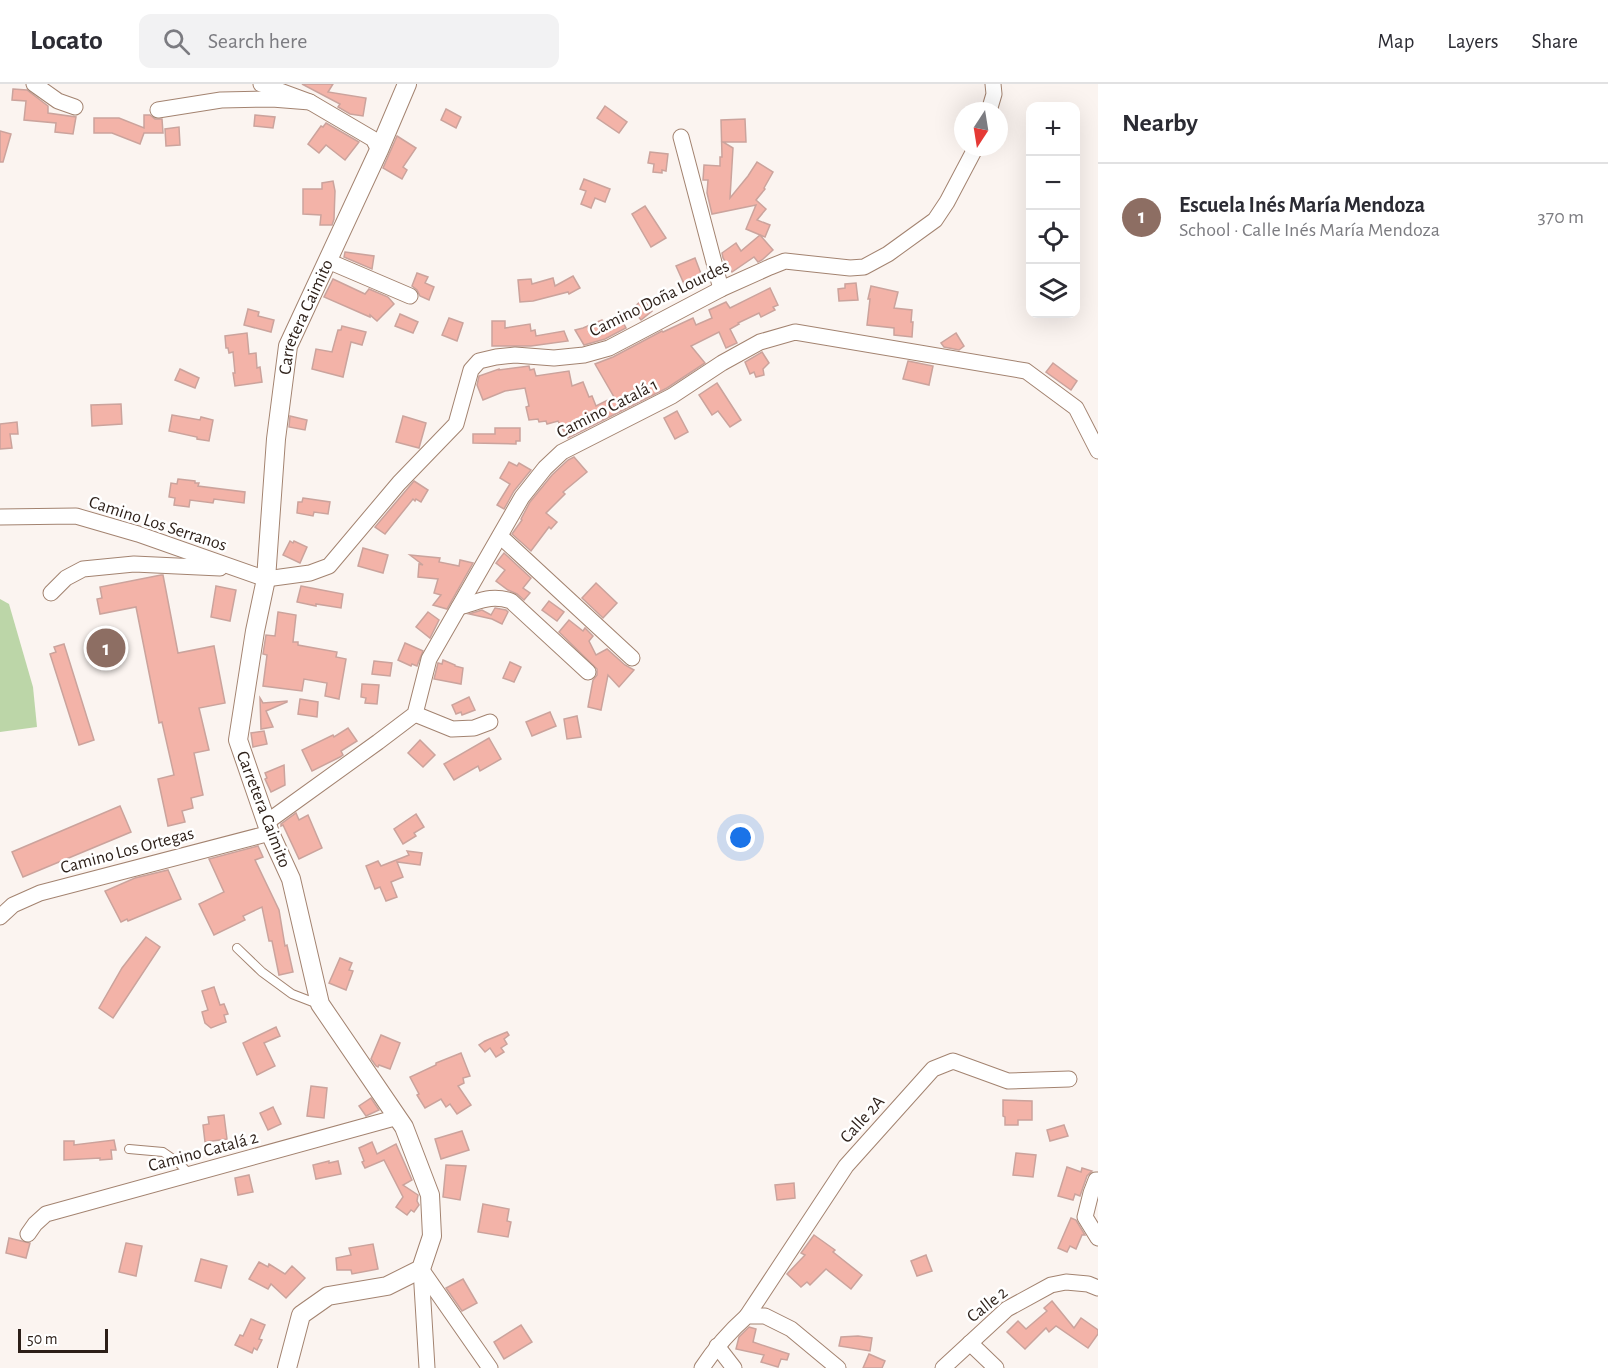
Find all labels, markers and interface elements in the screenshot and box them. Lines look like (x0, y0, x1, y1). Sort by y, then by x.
search box (139, 14, 559, 68)
icon: search (160, 25, 193, 58)
text: Locato (30, 27, 103, 55)
text: Search here (208, 30, 307, 52)
text: Map (1378, 31, 1414, 52)
text: Layers (1447, 31, 1498, 52)
text: Share (1531, 31, 1578, 52)
north arrow (954, 102, 1008, 156)
map controls (1026, 102, 1080, 318)
button: + (1026, 102, 1080, 156)
text: Nearby (1122, 110, 1198, 136)
button: − (1026, 156, 1080, 210)
text: Escuela Inés María Mendoza (1179, 194, 1425, 216)
text: 1 (1138, 207, 1145, 227)
text: 370 m (1538, 207, 1584, 227)
button: locate (1026, 210, 1080, 264)
text: School · Calle Inés María Mendoza (1179, 220, 1440, 240)
street label: Carretera Caimito (276, 257, 337, 376)
street label: Camino Doña Lourdes (587, 257, 732, 341)
button: layers (1026, 264, 1080, 318)
street label: Camino Catalá 1 (554, 376, 661, 442)
street label: Camino Los Serranos (87, 493, 229, 555)
pin: 1 (86, 626, 126, 670)
street label: Carretera Caimito (233, 749, 294, 870)
your location (726, 823, 755, 852)
street label: Camino Los Ortegas (59, 824, 196, 877)
street label: Calle 2A (837, 1092, 889, 1147)
street label: Camino Catalá 2 (146, 1129, 260, 1175)
street label: Calle 2 (964, 1284, 1011, 1326)
scale bar (18, 1326, 108, 1354)
text: 50 m (27, 1331, 58, 1347)

